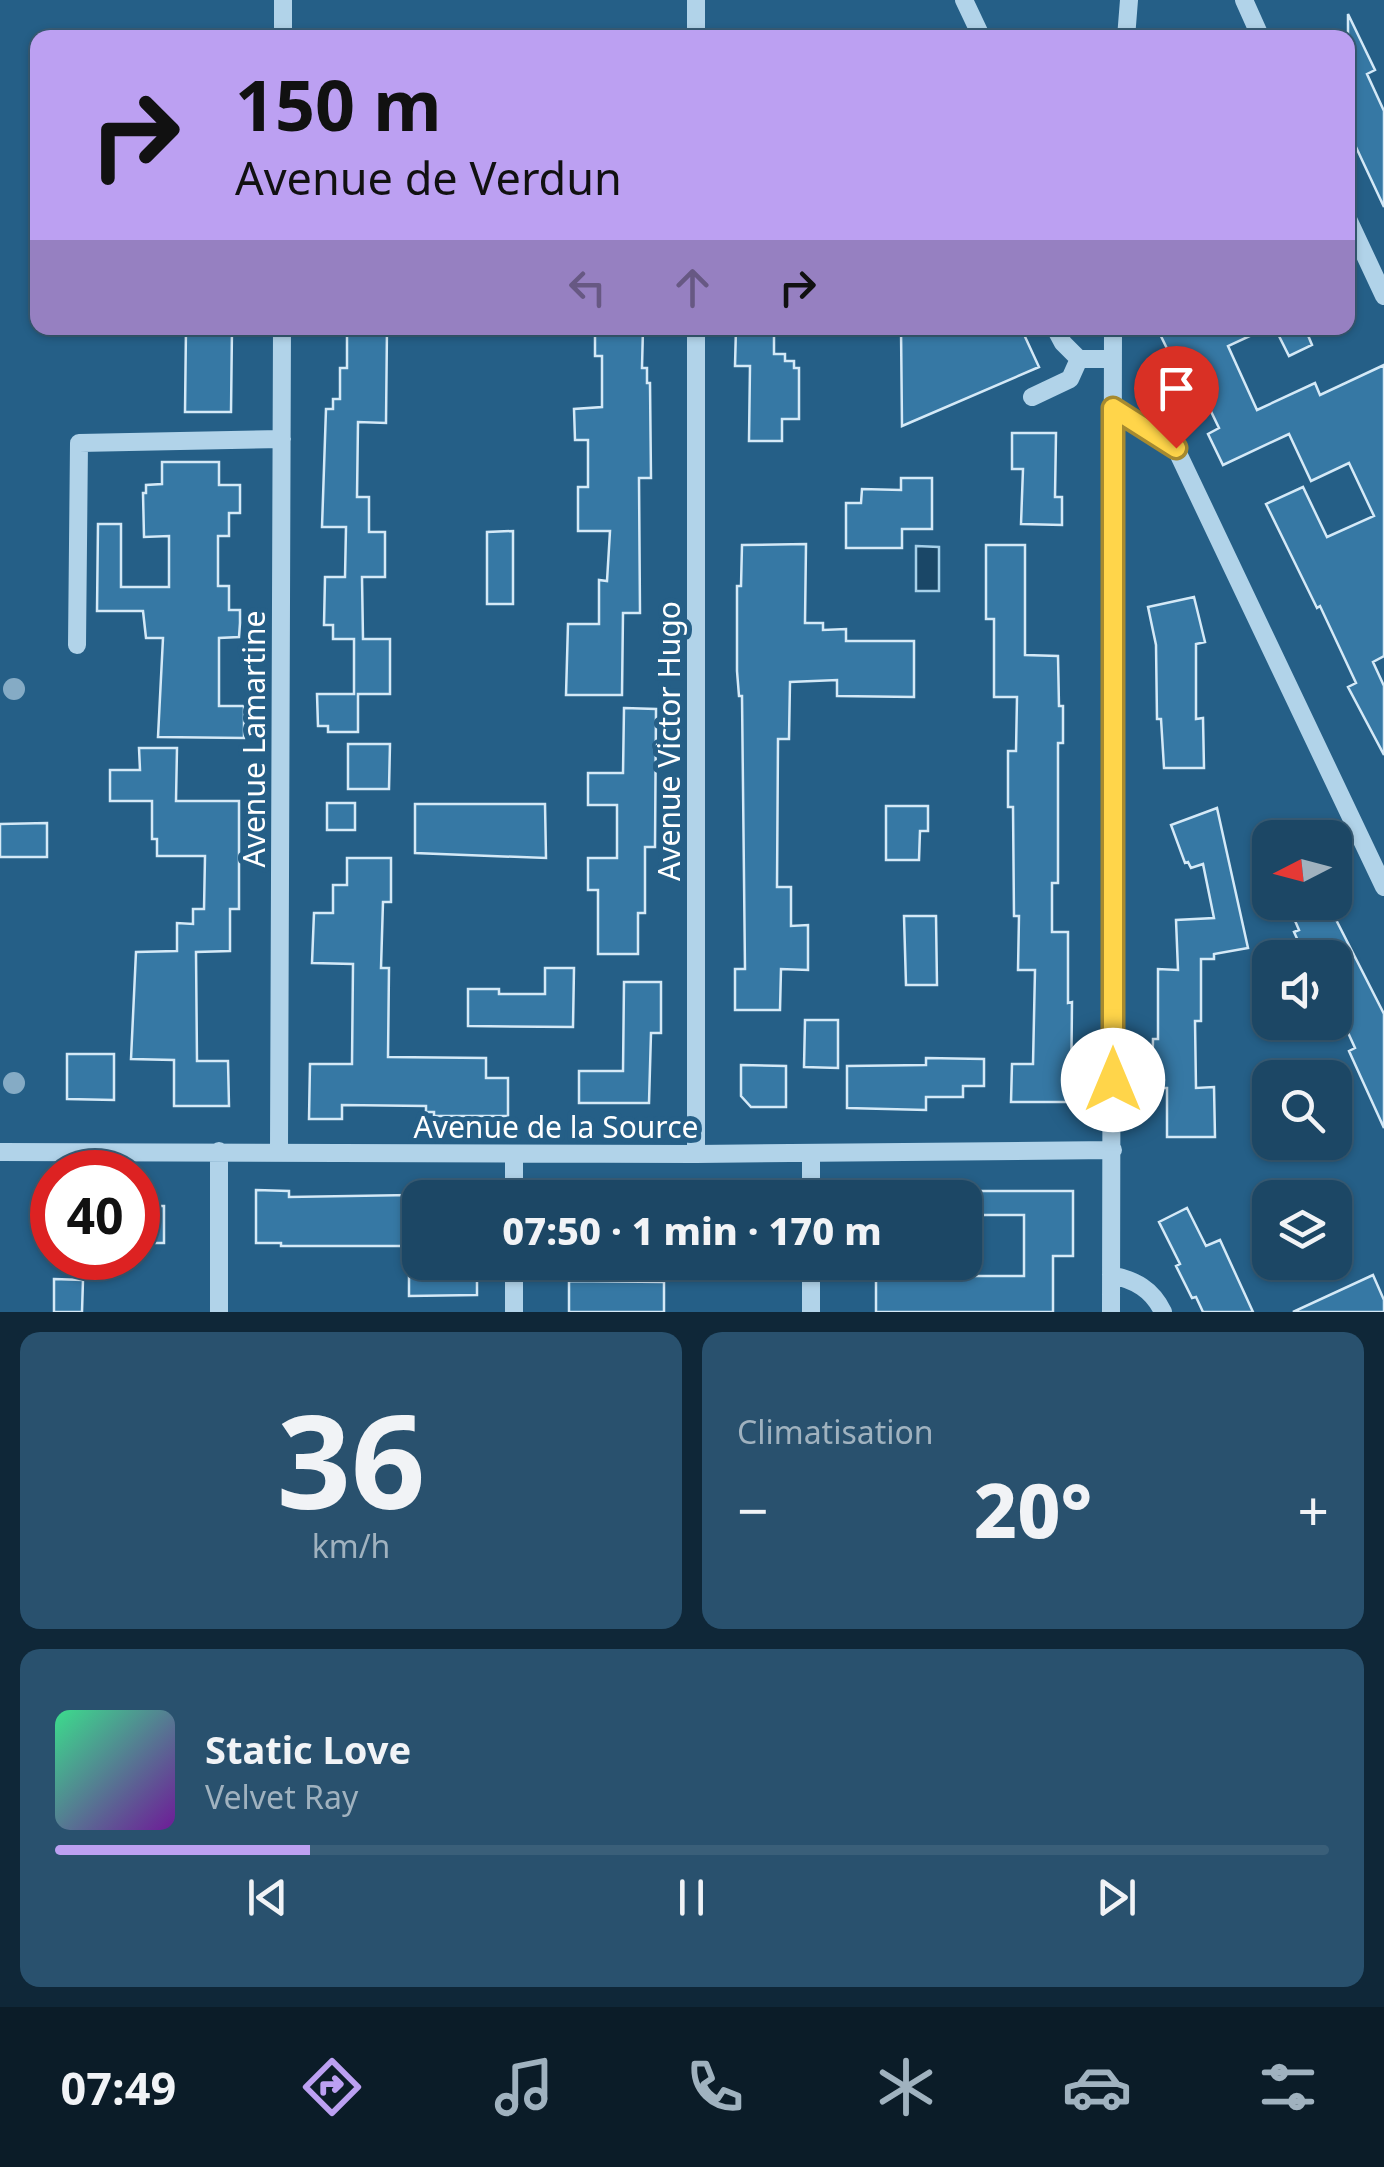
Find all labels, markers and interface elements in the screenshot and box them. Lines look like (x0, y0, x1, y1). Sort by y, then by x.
text: 150 m (235, 56, 442, 152)
icon: right (70, 70, 200, 200)
text: Avenue de Verdun (235, 147, 622, 208)
icon: left (560, 260, 615, 315)
icon: ahead (665, 260, 720, 315)
icon: right (770, 260, 825, 315)
pin (1134, 346, 1219, 449)
icon: arrive (1149, 361, 1204, 416)
street label: Avenue Victor Hugo (648, 601, 689, 881)
street label: Avenue Lamartine (233, 611, 274, 867)
north arrow (1252, 820, 1352, 920)
map controls (1252, 820, 1352, 1280)
button: sound (1252, 940, 1352, 1040)
position arrow (1061, 1028, 1165, 1132)
button: search (1252, 1060, 1352, 1160)
street label: Avenue de la Source (414, 1106, 698, 1147)
speed limit sign: 40 (30, 1150, 160, 1280)
button: layers (1252, 1180, 1352, 1280)
text: 07:50 · 1 min · 170 m (502, 1204, 882, 1256)
text: 36 (277, 1370, 425, 1547)
text: Climatisation (737, 1410, 934, 1453)
text: 20° (974, 1458, 1092, 1560)
text: − (737, 1472, 768, 1547)
text: + (1298, 1472, 1329, 1547)
text: km/h (312, 1524, 390, 1567)
text: Static Love (205, 1723, 411, 1775)
text: Velvet Ray (205, 1775, 358, 1818)
icon: previous (240, 1870, 295, 1925)
icon: pause (664, 1870, 719, 1925)
icon: next (1089, 1870, 1144, 1925)
icon: directions (297, 2052, 367, 2122)
icon: music (489, 2052, 559, 2122)
icon: phone (680, 2052, 750, 2122)
icon: climate (871, 2052, 941, 2122)
icon: car (1062, 2052, 1132, 2122)
icon: filters (1253, 2052, 1323, 2122)
text: 07:49 (61, 2057, 176, 2118)

